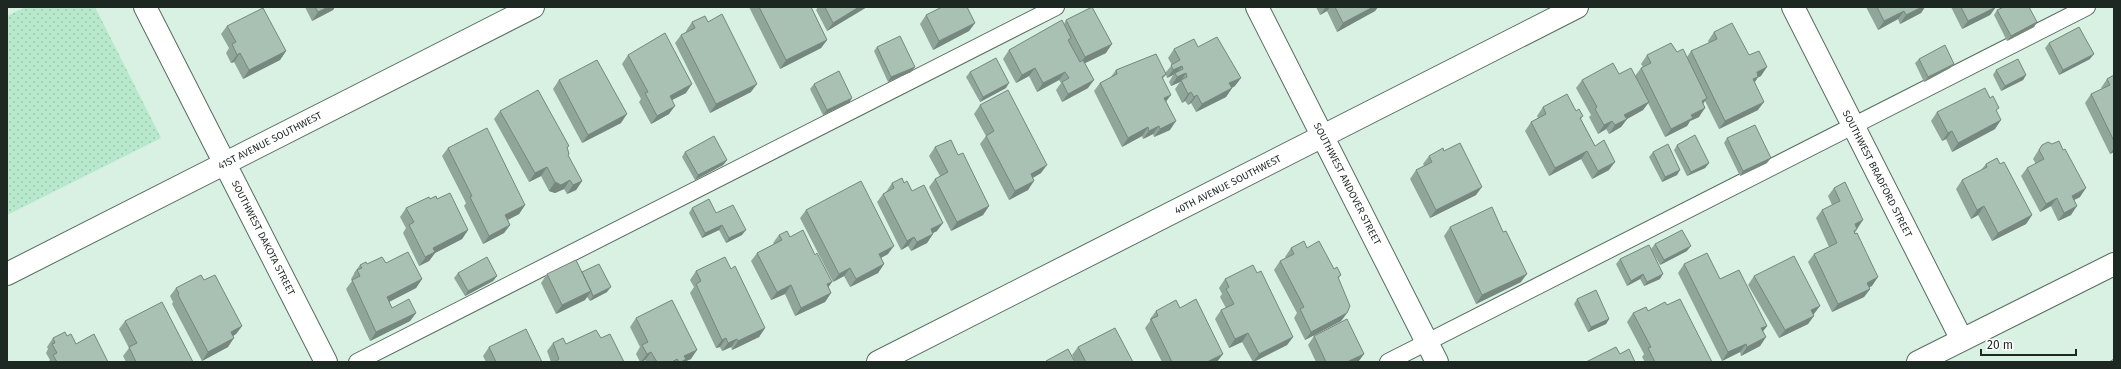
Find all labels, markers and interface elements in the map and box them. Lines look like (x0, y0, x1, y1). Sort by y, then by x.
street label: SOUTHWEST BRADFORD STREET (1840, 108, 1915, 240)
street label: 41ST AVENUE SOUTHWEST (216, 109, 325, 172)
street label: SOUTHWEST ANDOVER STREET (1311, 121, 1383, 248)
street label: 40TH AVENUE SOUTHWEST (1173, 152, 1284, 217)
street label: SOUTHWEST DAKOTA STREET (229, 179, 298, 298)
scale bar (1981, 331, 2076, 357)
text: 20 m (1987, 338, 2013, 352)

